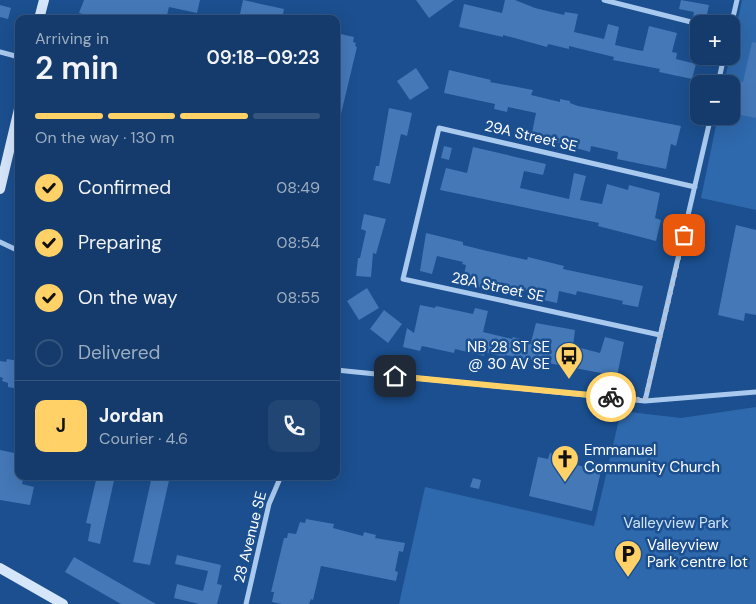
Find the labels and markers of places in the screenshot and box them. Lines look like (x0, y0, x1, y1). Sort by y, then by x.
pin (663, 214, 705, 256)
place label: NB 28 ST SE @ 30 AV SE (467, 337, 550, 374)
bus stop icon: NB 28 ST SE @ 30 AV SE (554, 341, 584, 380)
pin (374, 355, 416, 397)
place label: Emmanuel Community Church (584, 440, 720, 477)
church icon: Emmanuel Community Church (550, 444, 580, 483)
place label: Valleyview Park centre lot (647, 535, 748, 572)
parking icon: Valleyview Park centre lot (613, 539, 643, 578)

